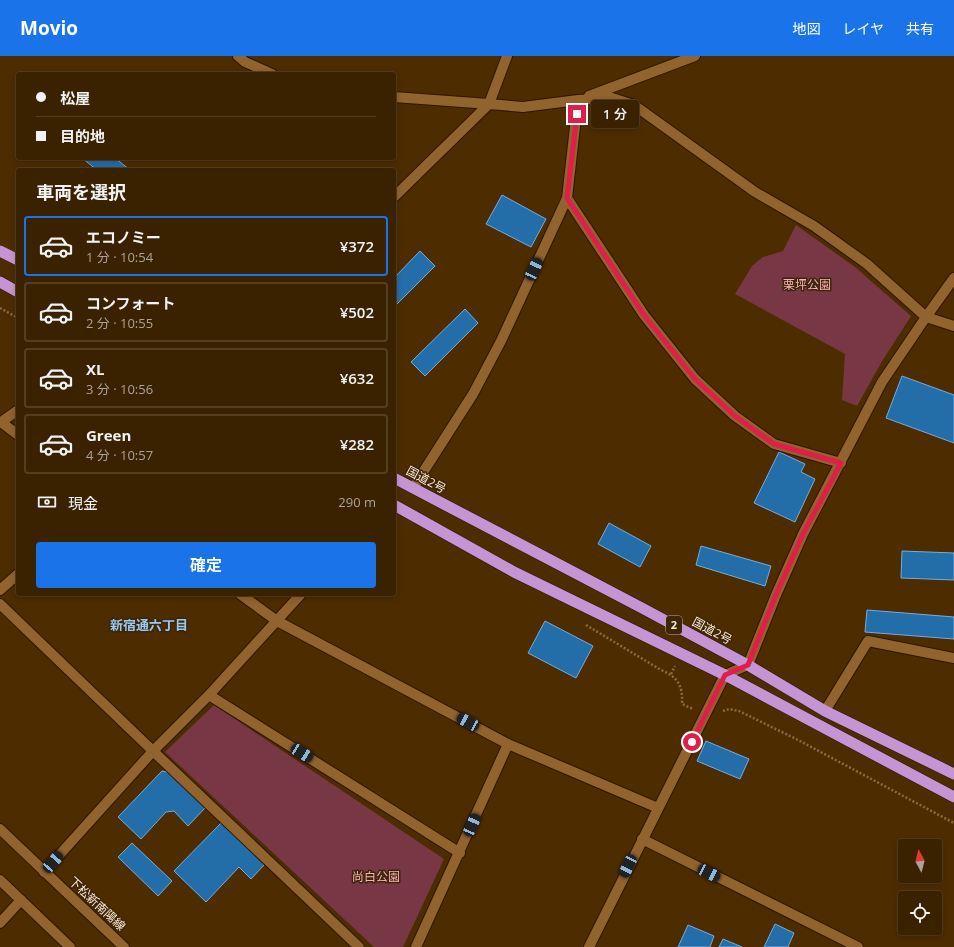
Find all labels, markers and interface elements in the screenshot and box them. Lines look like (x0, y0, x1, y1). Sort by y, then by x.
text: Movio (20, 15, 78, 41)
text: 地図 (792, 19, 820, 38)
text: レイヤ (842, 19, 884, 38)
text: 共有 (906, 19, 934, 38)
text: 松屋 (60, 88, 90, 108)
callout: 1 分 (591, 100, 639, 128)
route end (568, 105, 586, 123)
text: 1 分 (603, 105, 627, 123)
text: 目的地 (60, 126, 105, 146)
text: 車両を選択 (36, 180, 126, 204)
text: エコノミー (86, 227, 161, 247)
icon: car (38, 228, 74, 264)
text: ¥372 (340, 236, 374, 256)
text: 1 分 · 10:54 (86, 248, 153, 266)
car (523, 256, 545, 282)
park label: 栗坪公園 (783, 276, 831, 293)
text: コンフォート (86, 293, 176, 313)
icon: car (38, 294, 74, 330)
text: ¥502 (340, 302, 374, 322)
text: 2 分 · 10:55 (86, 314, 153, 332)
text: XL (86, 359, 104, 379)
icon: car (38, 360, 74, 396)
text: ¥632 (340, 368, 374, 388)
text: 3 分 · 10:56 (86, 380, 153, 398)
text: Green (86, 425, 131, 445)
icon: car (38, 426, 74, 462)
text: ¥282 (340, 434, 374, 454)
text: 4 分 · 10:57 (86, 446, 153, 464)
street label: 国道2号 (403, 462, 449, 497)
icon: cash (36, 491, 58, 513)
text: 現金 (68, 493, 98, 513)
text: 290 m (338, 493, 376, 511)
button: 確定 (36, 542, 376, 588)
street label: 国道2号 (689, 613, 735, 648)
district label: 新宿通六丁目 (110, 616, 188, 634)
road number: 2 (666, 616, 682, 634)
car (455, 711, 481, 733)
route start (683, 733, 701, 751)
car (289, 742, 315, 764)
car (462, 812, 482, 838)
north arrow (898, 839, 942, 883)
map controls (898, 839, 942, 935)
car (41, 849, 65, 875)
car (617, 853, 639, 879)
car (696, 862, 722, 884)
park label: 尚白公園 (352, 868, 400, 885)
street label: 下松新南陽線 (65, 873, 129, 934)
button: locate (898, 891, 942, 935)

